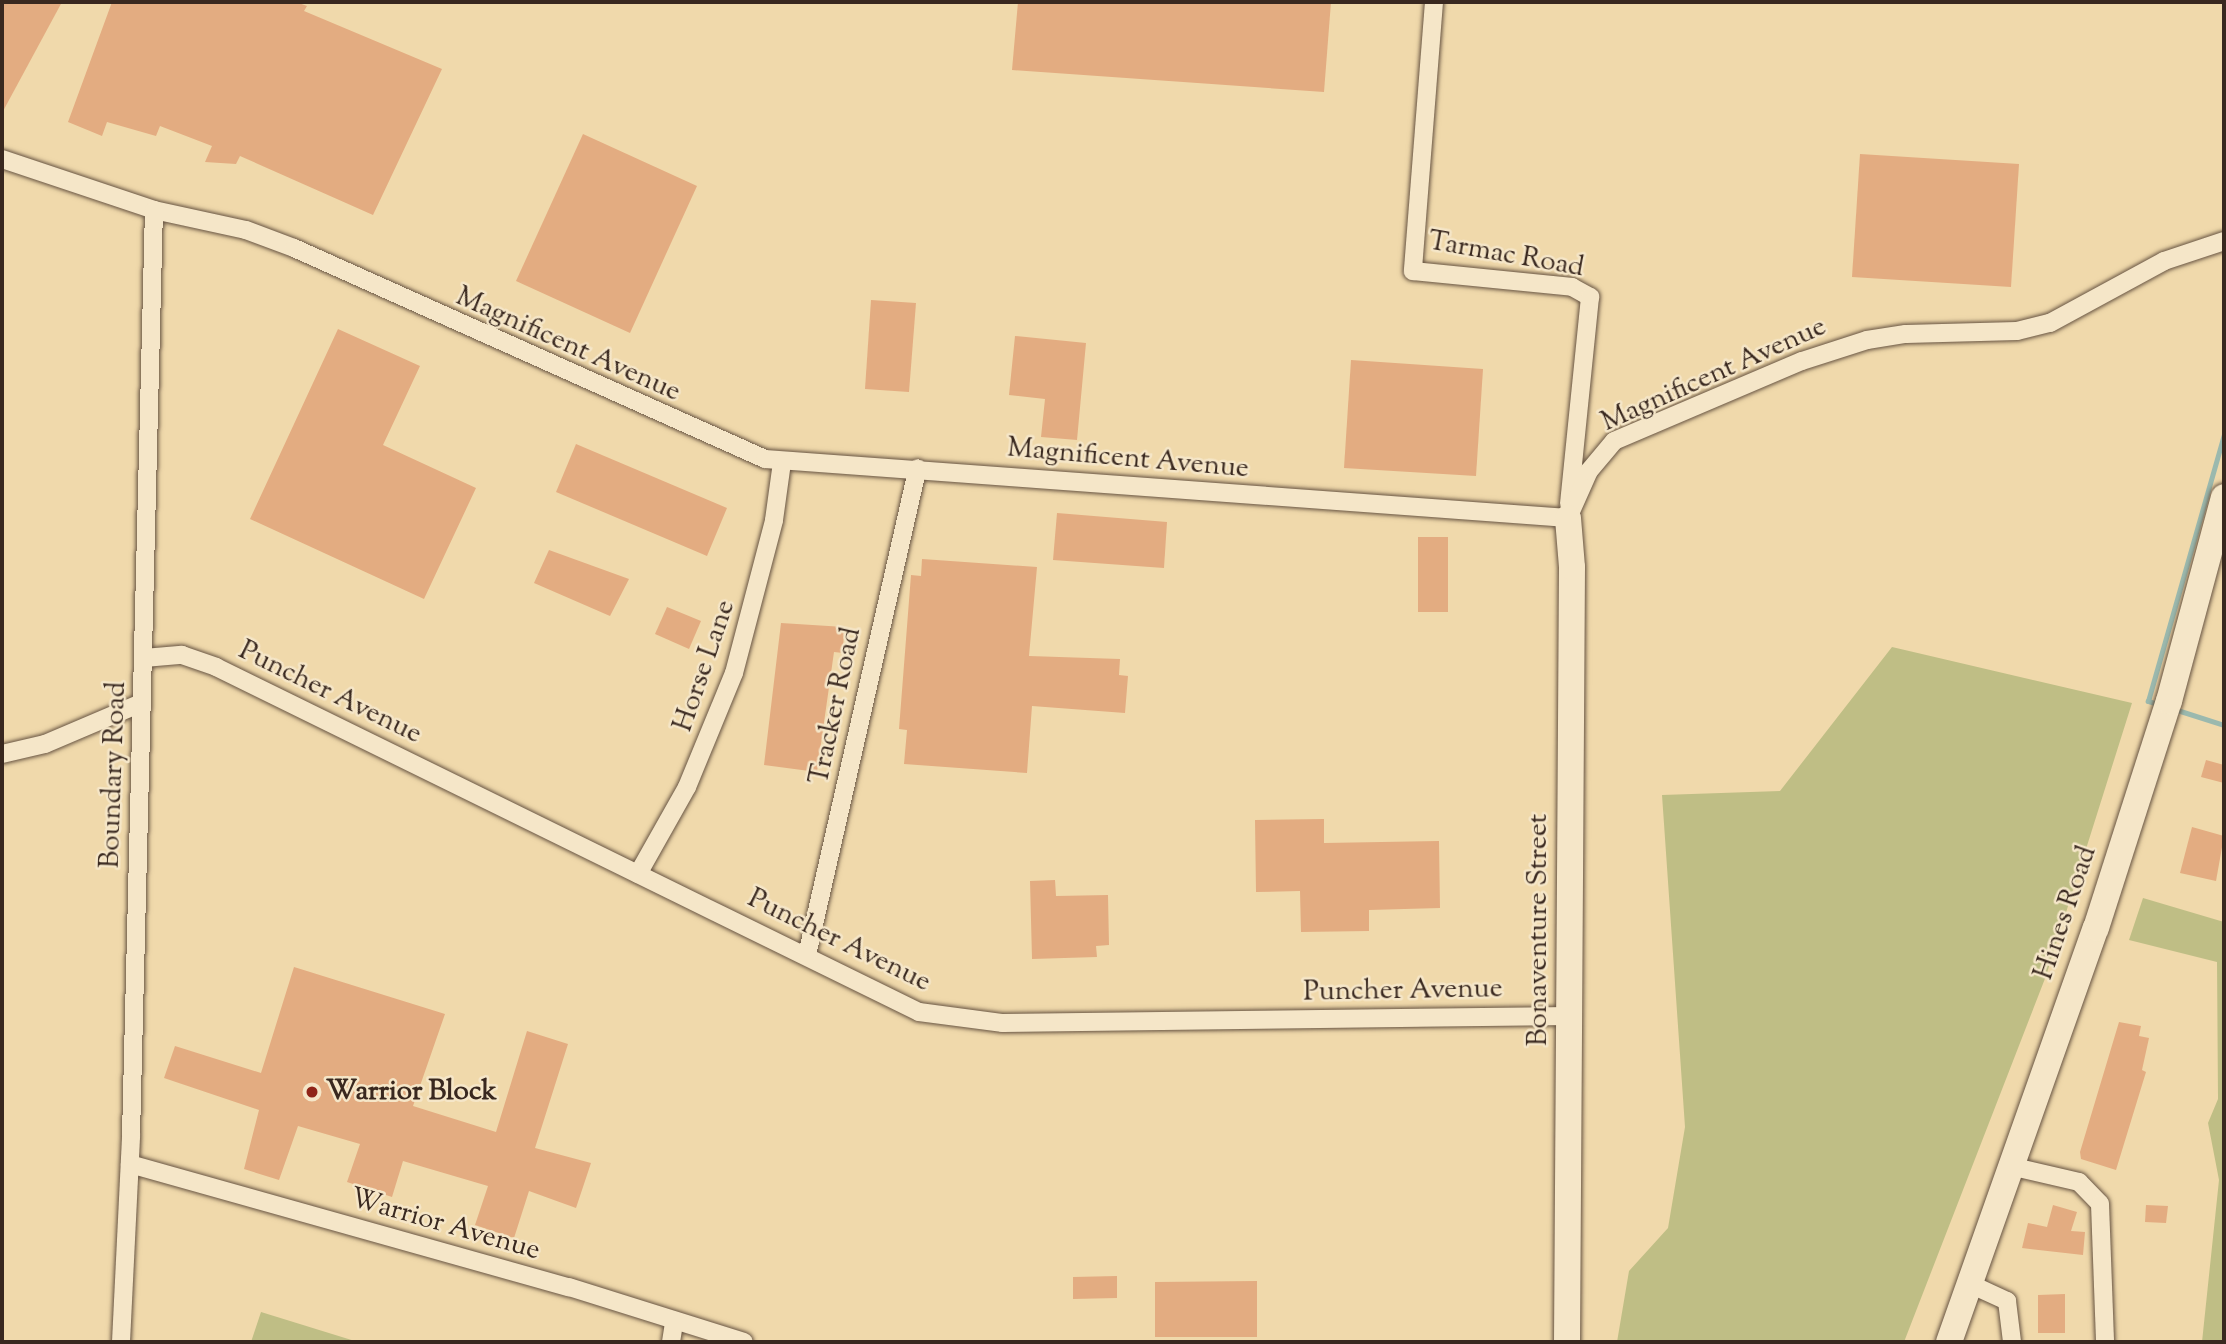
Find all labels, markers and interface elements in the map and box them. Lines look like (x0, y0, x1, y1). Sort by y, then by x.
street label: Tarmac Road (1426, 225, 1586, 285)
street label: Magnificent Avenue (450, 280, 686, 410)
street label: Magnificent Avenue (1596, 310, 1832, 440)
street label: Magnificent Avenue (1006, 432, 1250, 486)
street label: Horse Lane (667, 596, 743, 736)
street label: Tracker Road (803, 624, 869, 788)
street label: Puncher Avenue (233, 634, 427, 752)
street label: Boundary Road (94, 681, 134, 869)
street label: Bonaventure Street (1522, 814, 1556, 1046)
street label: Hines Road (2027, 842, 2105, 984)
street label: Puncher Avenue (742, 882, 936, 1000)
street label: Puncher Avenue (1303, 972, 1503, 1010)
place label: Warrior Block (326, 1075, 497, 1109)
marker: Warrior Block (304, 1084, 320, 1100)
street label: Warrior Avenue (346, 1182, 544, 1268)

